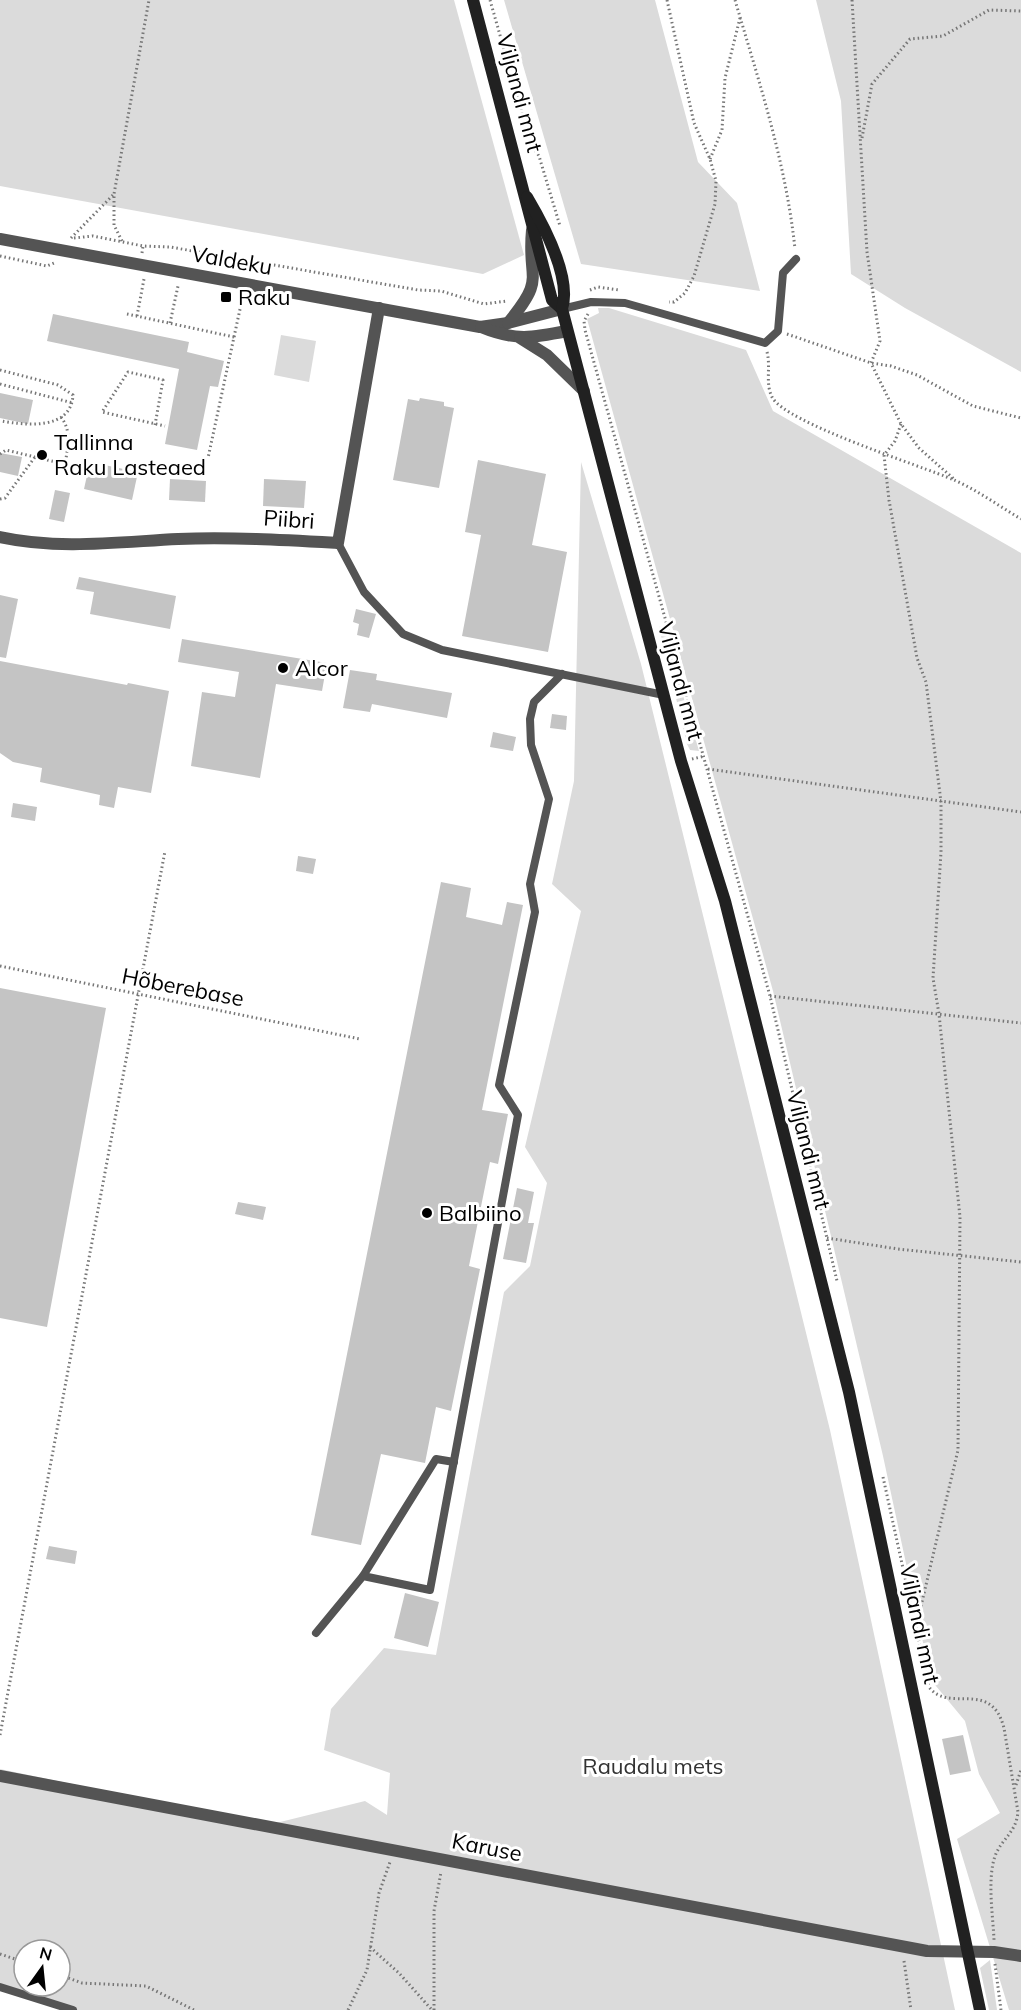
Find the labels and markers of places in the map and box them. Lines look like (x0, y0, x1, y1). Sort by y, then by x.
place label: Raku (238, 283, 290, 311)
marker: Raku (219, 290, 233, 304)
place label: Tallinna Raku Lasteaed (54, 428, 206, 481)
marker: Tallinna Raku Lasteaed (35, 448, 49, 462)
place label: Alcor (295, 654, 348, 682)
marker: Alcor (276, 661, 290, 675)
place label: Balbiino (439, 1199, 522, 1227)
marker: Balbiino (420, 1206, 434, 1220)

